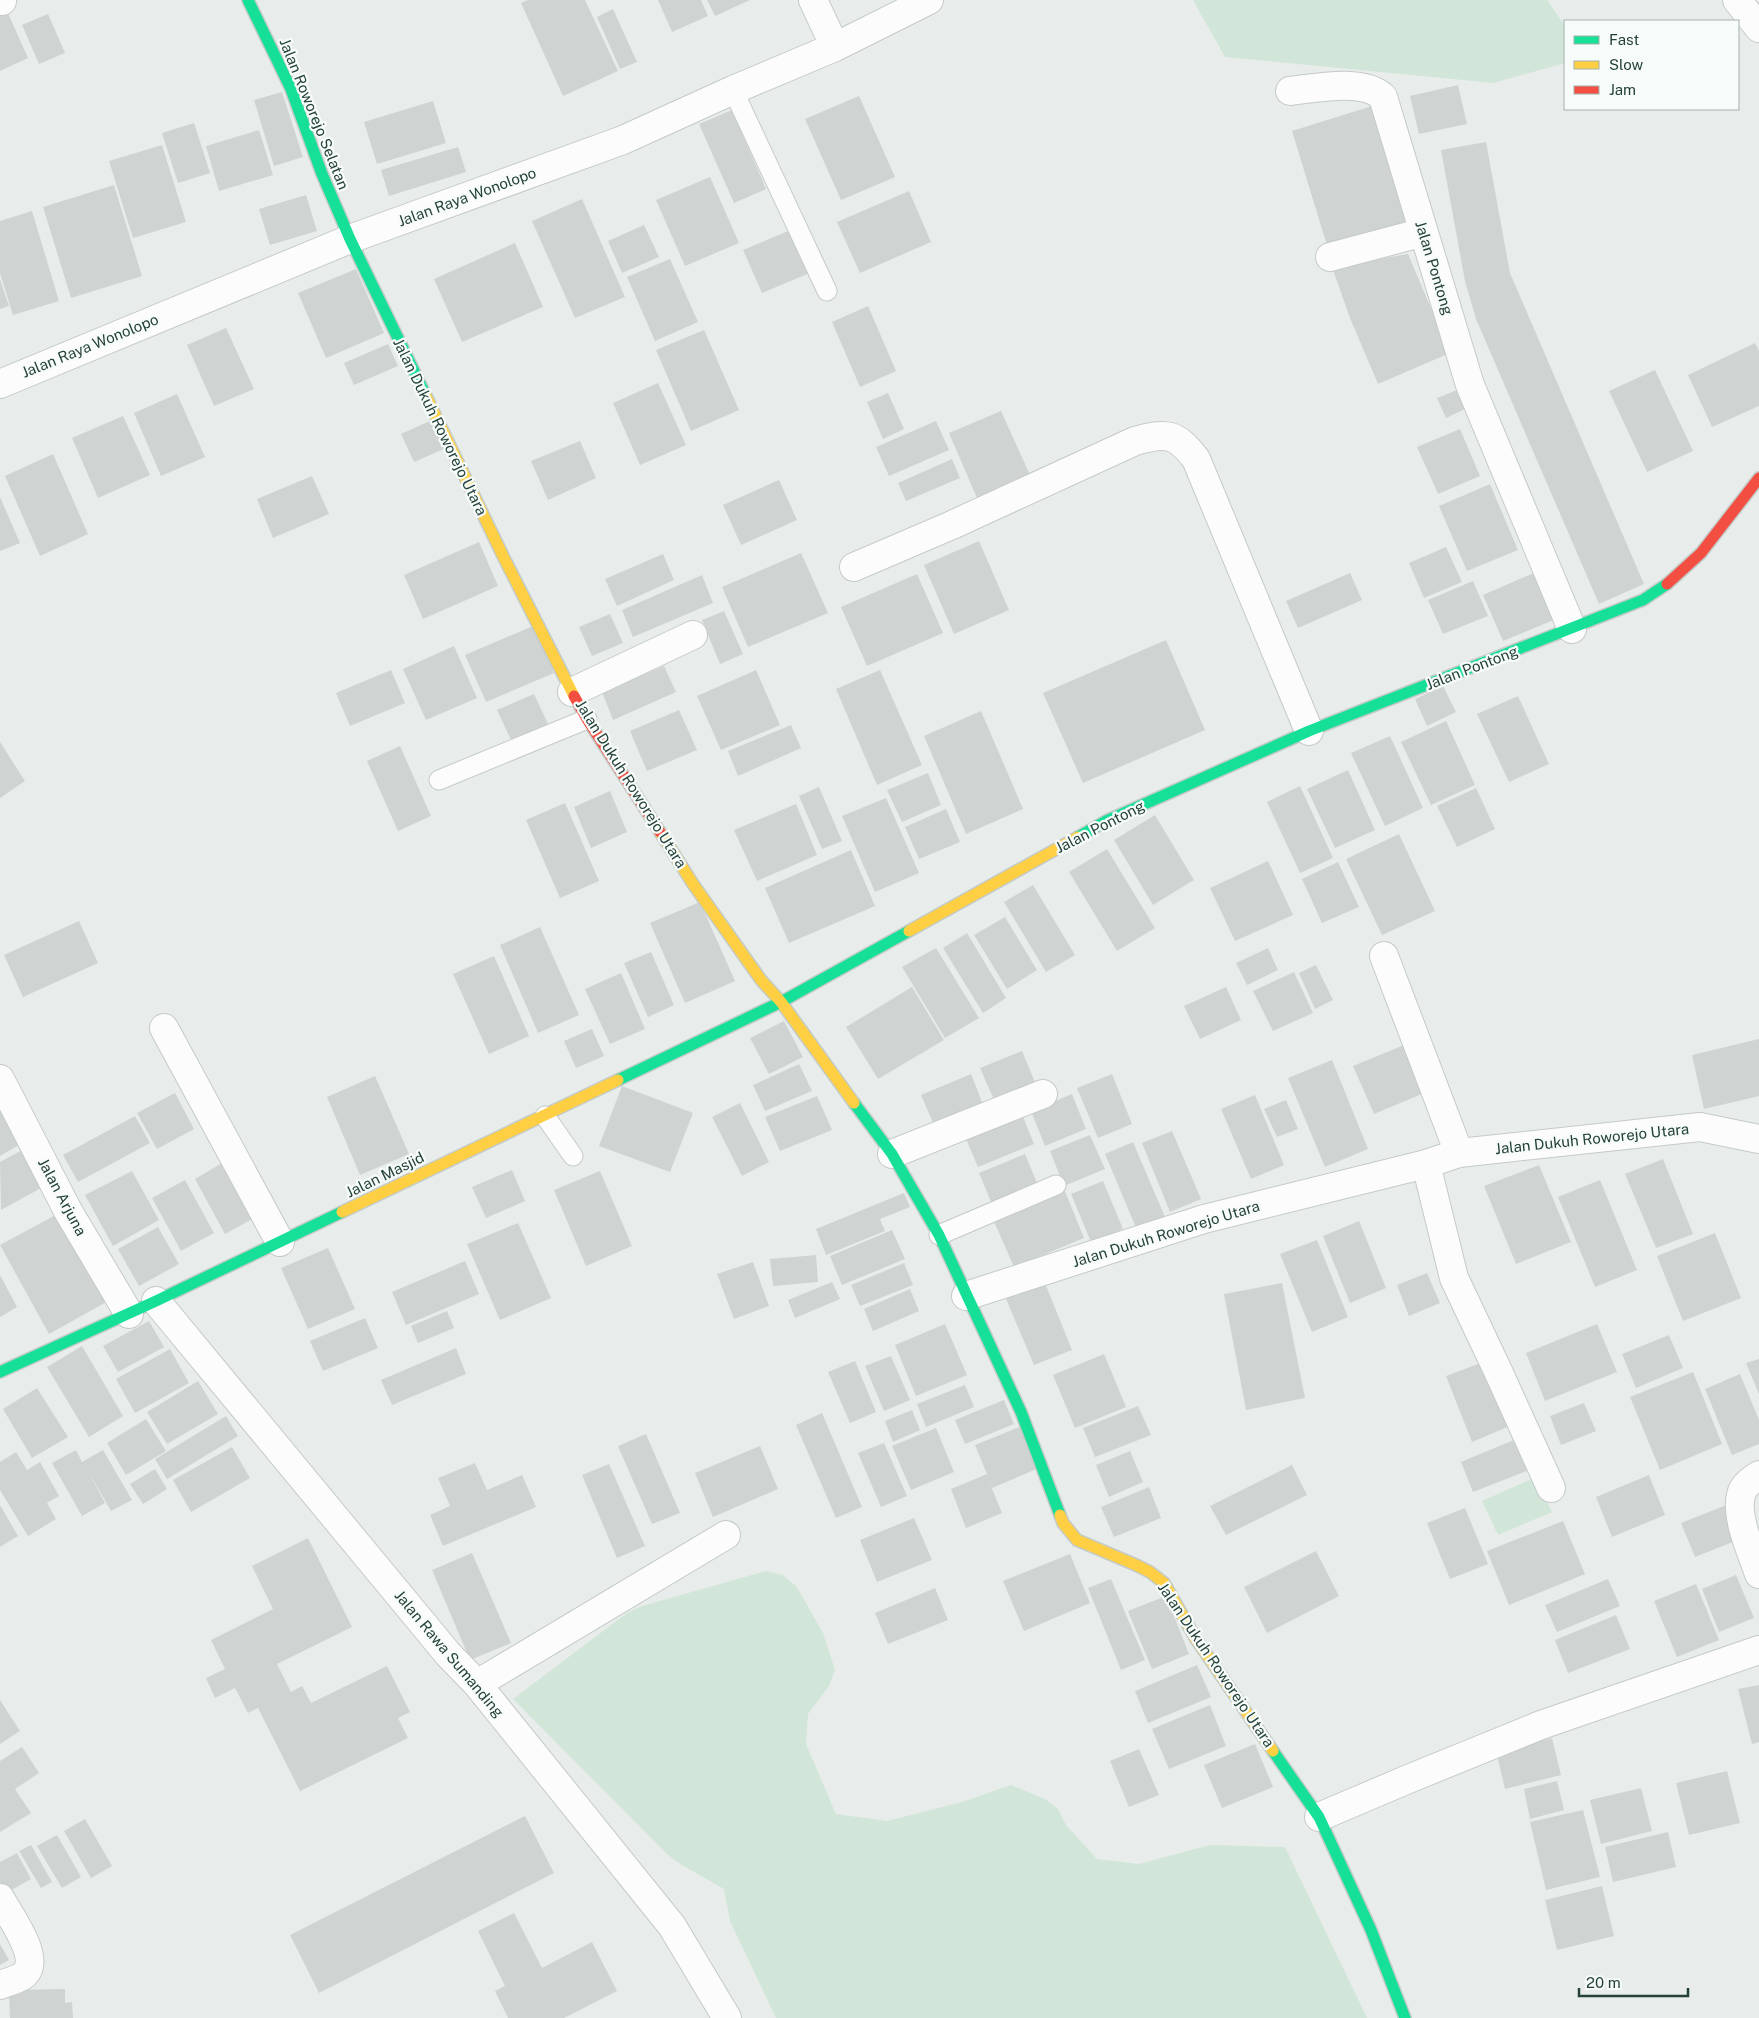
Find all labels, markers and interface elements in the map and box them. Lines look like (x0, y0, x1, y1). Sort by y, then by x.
legend (1564, 20, 1739, 110)
text: Fast (1609, 31, 1639, 48)
street label: Jalan Roworejo Selatan (276, 36, 353, 192)
text: Slow (1609, 56, 1644, 73)
text: Jam (1609, 81, 1636, 98)
street label: Jalan Raya Wonolopo (395, 164, 538, 229)
street label: Jalan Pontong (1412, 219, 1457, 317)
street label: Jalan Raya Wonolopo (19, 310, 161, 381)
street label: Jalan Dukuh Roworejo Utara (390, 335, 491, 518)
street label: Jalan Pontong (1423, 642, 1520, 693)
street label: Jalan Dukuh Roworejo Utara (573, 697, 690, 871)
street label: Jalan Pontong (1052, 797, 1147, 856)
street label: Jalan Dukuh Roworejo Utara (1494, 1120, 1690, 1157)
street label: Jalan Masjid (343, 1148, 427, 1201)
street label: Jalan Arjuna (35, 1155, 90, 1238)
street label: Jalan Dukuh Roworejo Utara (1070, 1197, 1262, 1270)
street label: Jalan Dukuh Roworejo Utara (1155, 1579, 1278, 1750)
street label: Jalan Rawa Sumanding (391, 1587, 507, 1721)
scale bar (1579, 1966, 1688, 1998)
text: 20 m (1586, 1974, 1621, 1991)

